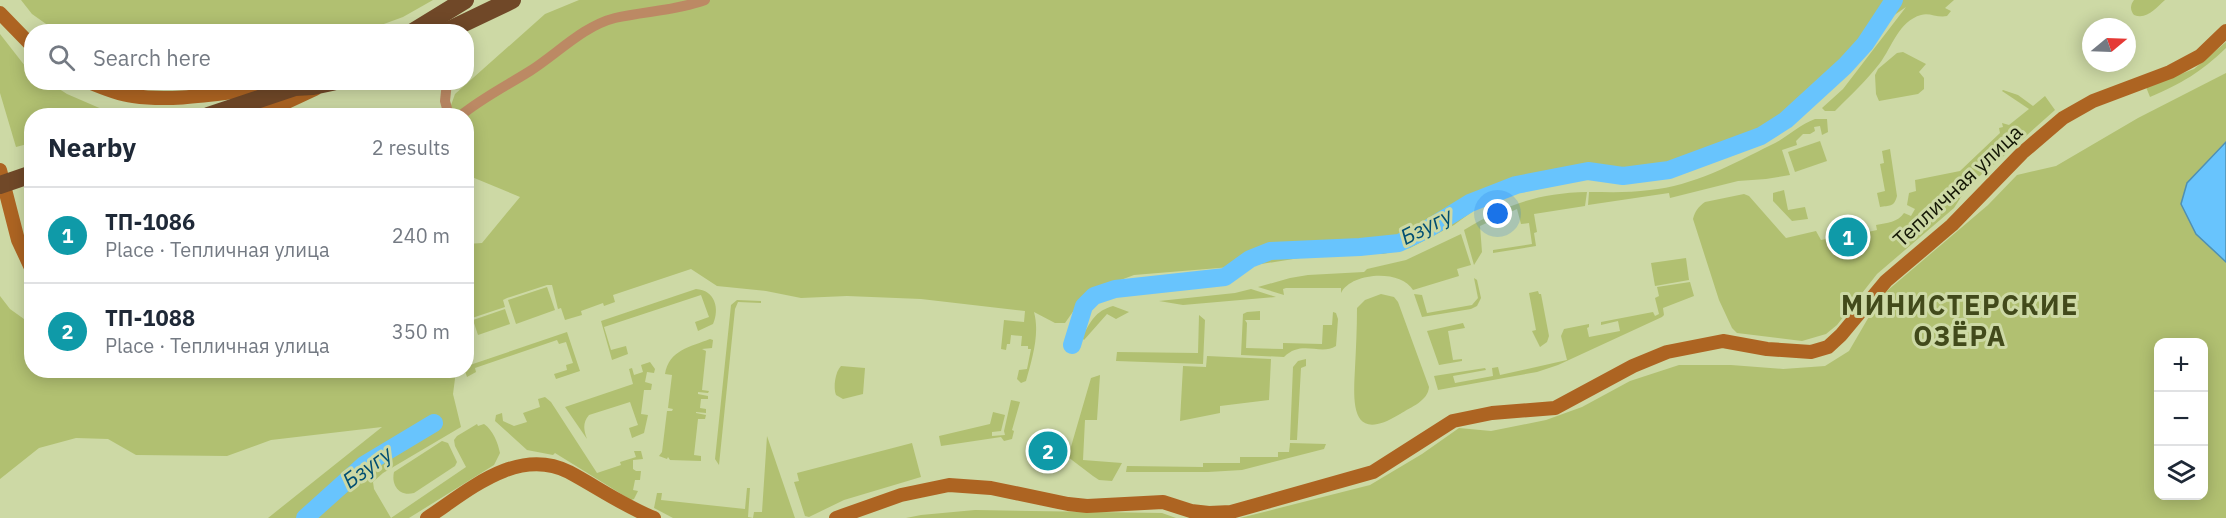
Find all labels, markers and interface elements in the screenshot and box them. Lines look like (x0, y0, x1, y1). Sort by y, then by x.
north arrow (2082, 18, 2136, 72)
search box (24, 24, 474, 90)
icon: search (45, 41, 78, 74)
text: Search here (93, 43, 211, 72)
street label: Тепличная улица (1886, 118, 2028, 253)
text: Nearby (48, 130, 136, 164)
text: 2 results (372, 134, 450, 161)
your location (1483, 199, 1512, 228)
water label: Бзугу (1395, 200, 1458, 251)
text: ТП-1086 (105, 207, 195, 236)
pin: 1 (1828, 214, 1868, 260)
text: 1 (62, 222, 74, 249)
text: 240 m (392, 222, 450, 249)
text: Place · Тепличная улица (105, 236, 330, 263)
district label: МИНИСТЕРСКИЕ ОЗЁРА (1841, 287, 2079, 353)
text: ТП-1088 (105, 303, 195, 332)
text: 2 (62, 318, 74, 345)
text: 350 m (392, 318, 450, 345)
text: Place · Тепличная улица (105, 332, 330, 359)
map controls (2154, 338, 2208, 500)
button: + (2154, 338, 2208, 392)
button: − (2154, 392, 2208, 446)
pin: 2 (1028, 428, 1068, 474)
water label: Бзугу (336, 438, 398, 494)
button: layers (2154, 446, 2208, 500)

